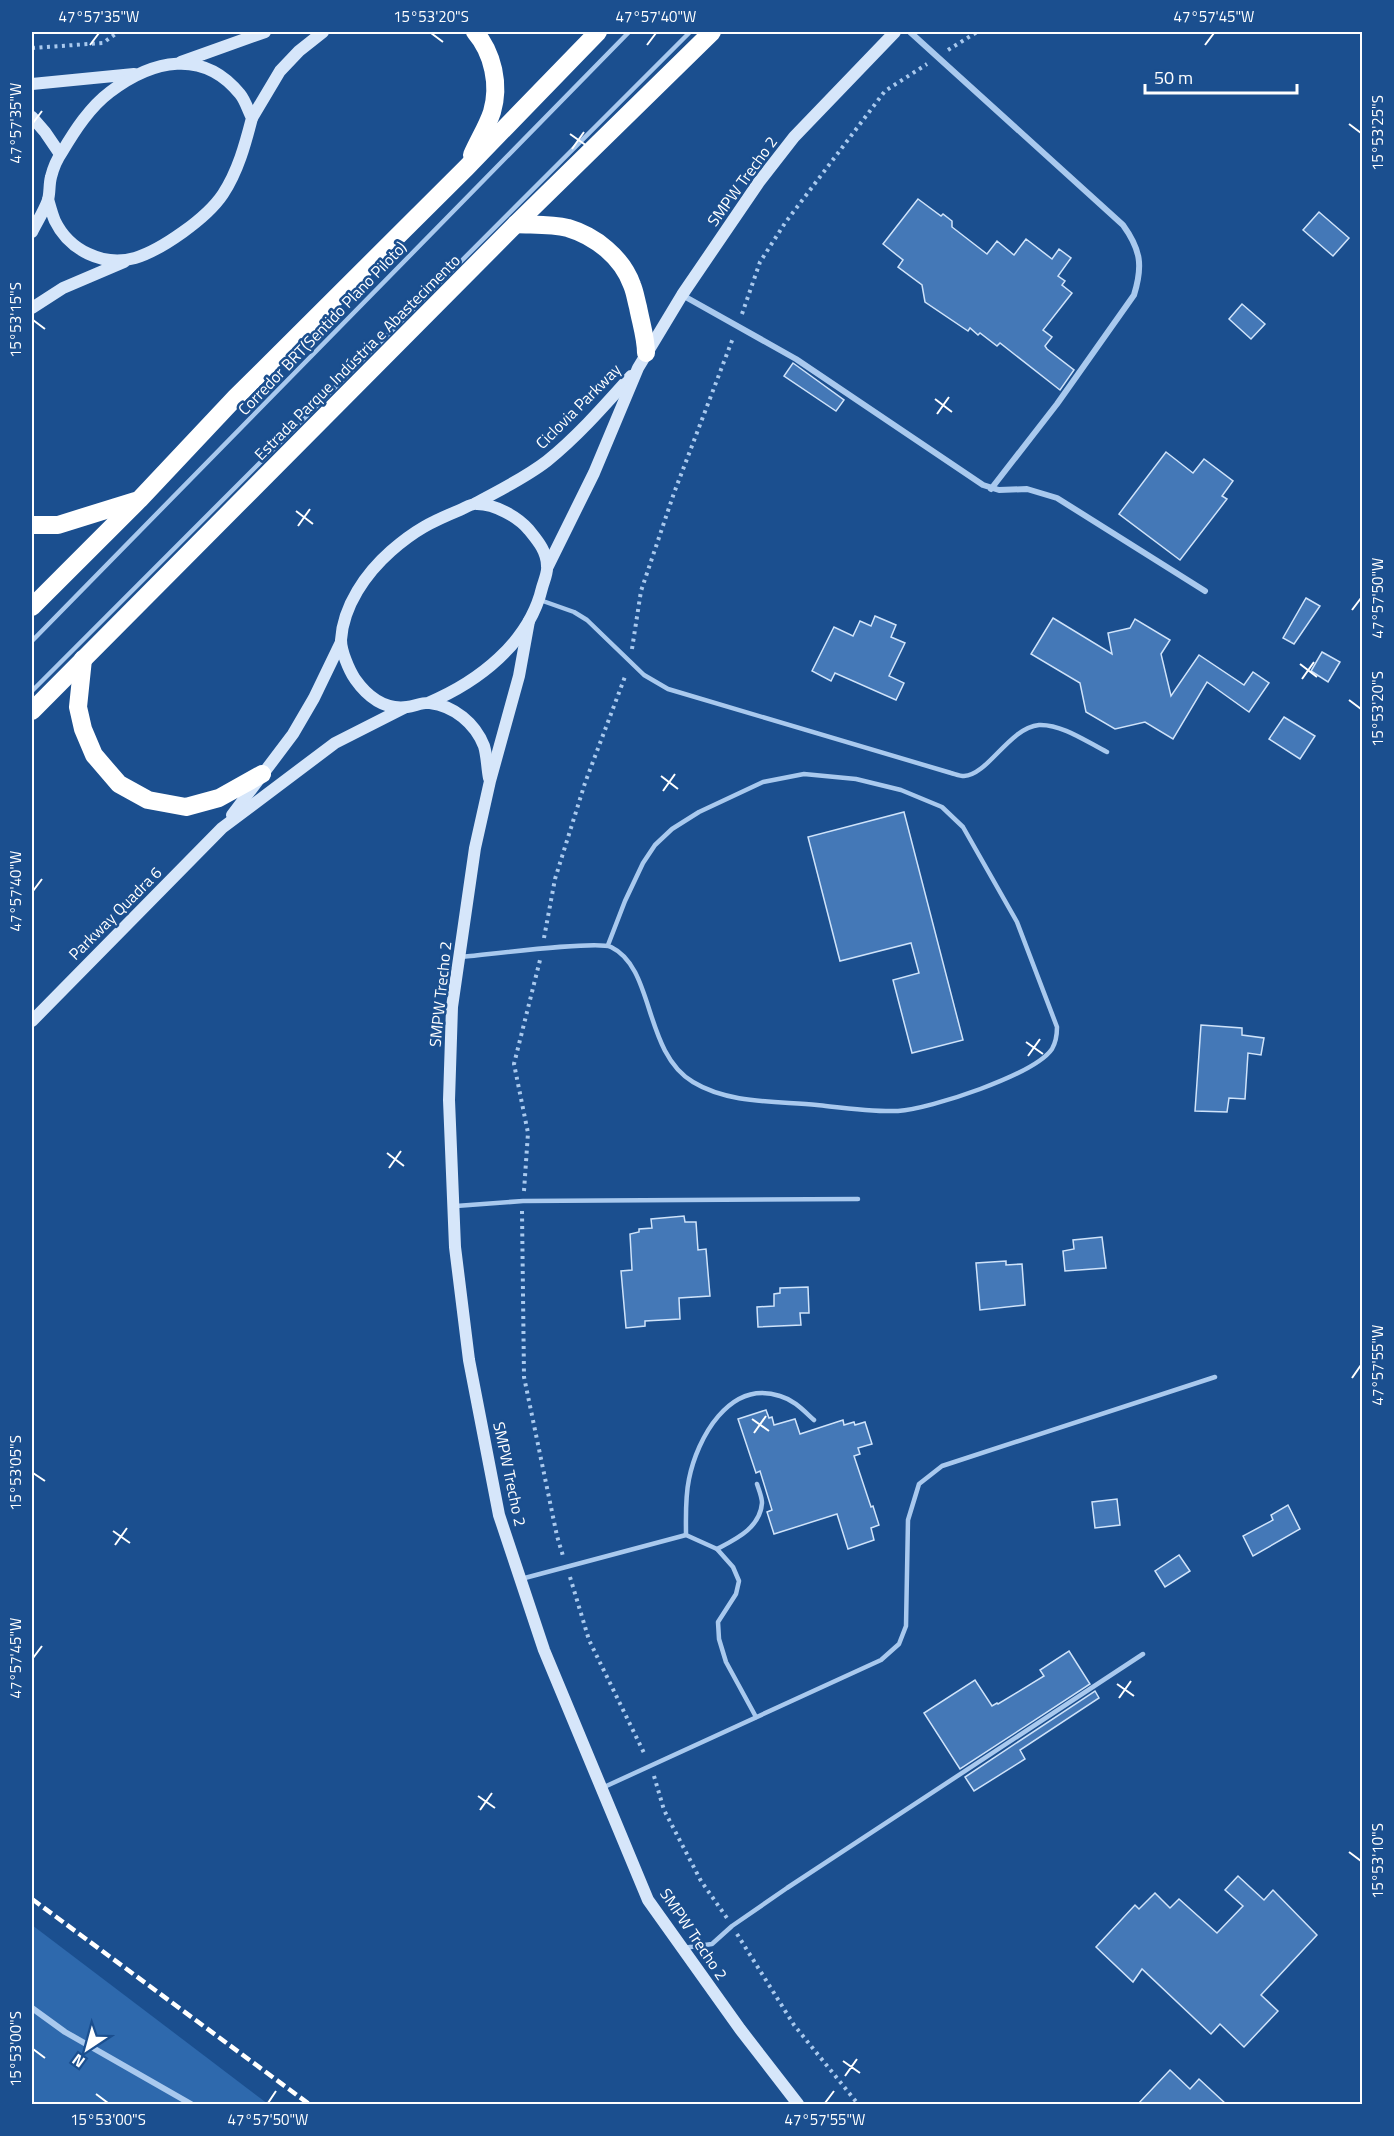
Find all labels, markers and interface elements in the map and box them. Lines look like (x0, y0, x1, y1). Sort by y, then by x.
text: 47°57'35"W (59, 5, 139, 28)
text: 15°53'20"S (393, 5, 469, 28)
text: 47°57'40"W (616, 5, 696, 28)
text: 47°57'45"W (1174, 5, 1254, 28)
scale bar (1145, 57, 1296, 95)
text: 50 m (1154, 64, 1193, 91)
text: 47°57'35"W (4, 83, 27, 163)
text: 15°53'25"S (1366, 95, 1389, 171)
street label: SMPW Trecho 2 (701, 131, 783, 231)
street label: Corredor BRT(Sentido Plano Piloto) (232, 236, 412, 420)
street label: Estrada Parque Indústria e Abastecimento (248, 248, 466, 466)
text: 15°53'15"S (4, 282, 27, 358)
street label: Ciclovia Parkway (530, 358, 626, 454)
text: 47°57'50"W (1366, 558, 1389, 638)
text: 15°53'20"S (1366, 671, 1389, 747)
text: 47°57'40"W (4, 851, 27, 931)
street label: Parkway Quadra 6 (63, 861, 167, 965)
street label: SMPW Trecho 2 (423, 940, 457, 1048)
text: 47°57'55"W (1366, 1325, 1389, 1405)
street label: SMPW Trecho 2 (487, 1420, 533, 1528)
text: 15°53'05"S (4, 1435, 27, 1511)
text: 47°57'45"W (4, 1618, 27, 1698)
text: 15°53'10"S (1366, 1823, 1389, 1899)
street label: SMPW Trecho 2 (654, 1883, 734, 1985)
text: 15°53'00"S (4, 2011, 27, 2087)
north arrow (57, 2019, 117, 2079)
text: N (67, 2048, 90, 2074)
text: 15°53'00"S (70, 2108, 146, 2131)
text: 47°57'50"W (228, 2108, 308, 2131)
text: 47°57'55"W (785, 2108, 865, 2131)

